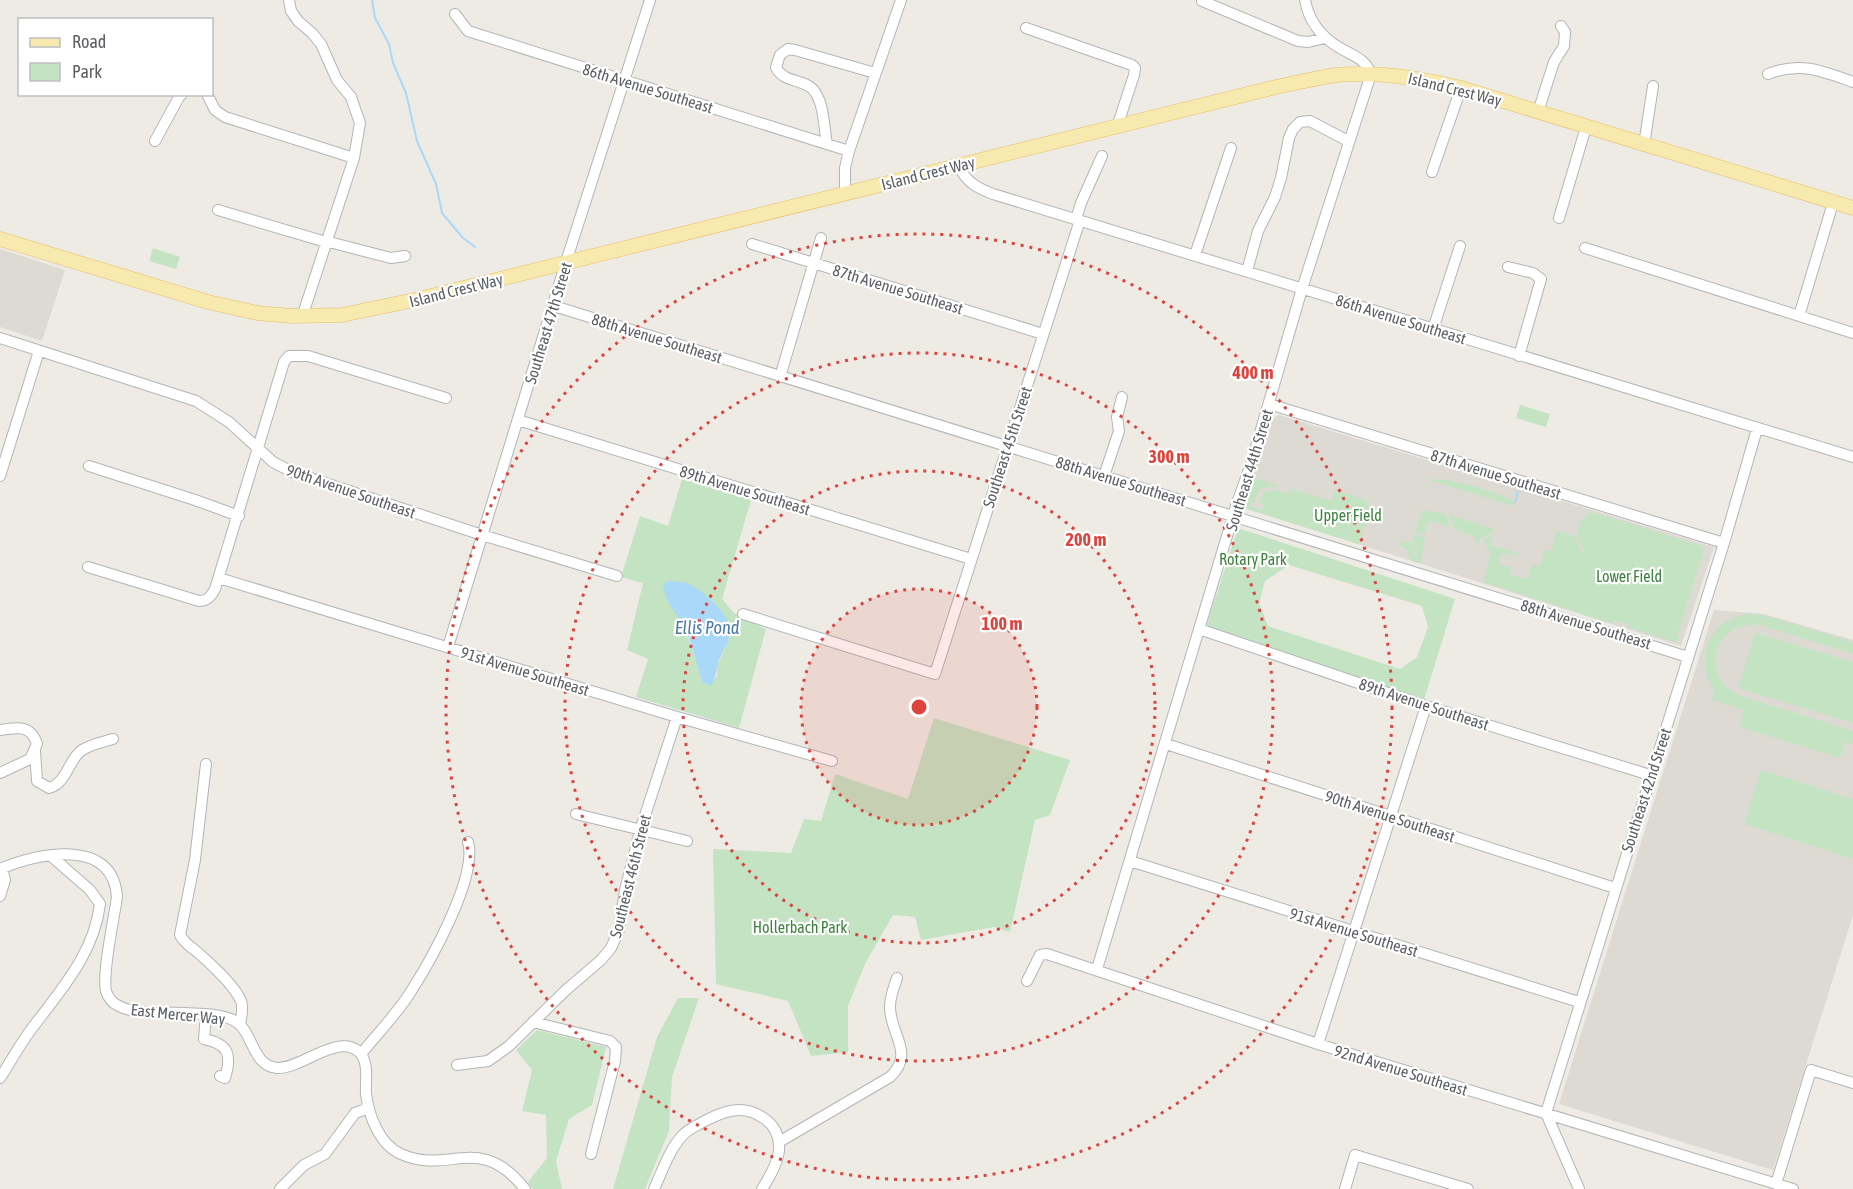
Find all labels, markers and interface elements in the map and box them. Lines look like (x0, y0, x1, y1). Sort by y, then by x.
legend (18, 18, 213, 96)
text: Road (72, 31, 106, 52)
street label: 86th Avenue Southeast (581, 60, 716, 117)
text: Park (72, 61, 102, 82)
street label: Island Crest Way (1406, 69, 1504, 110)
street label: Island Crest Way (879, 153, 977, 194)
street label: Southeast 47th Street (521, 260, 575, 386)
street label: 87th Avenue Southeast (831, 261, 966, 318)
street label: Island Crest Way (407, 270, 505, 311)
street label: 86th Avenue Southeast (1334, 291, 1469, 348)
street label: 88th Avenue Southeast (590, 310, 725, 367)
text: 400 m (1232, 362, 1273, 383)
street label: Southeast 45th Street (979, 384, 1035, 510)
street label: Southeast 44th Street (1222, 407, 1276, 533)
text: 300 m (1149, 446, 1189, 467)
street label: 87th Avenue Southeast (1429, 446, 1564, 503)
street label: 88th Avenue Southeast (1054, 453, 1189, 510)
street label: 90th Avenue Southeast (284, 460, 418, 522)
street label: 89th Avenue Southeast (678, 462, 813, 519)
park label: Upper Field (1314, 506, 1382, 525)
text: 200 m (1066, 529, 1106, 550)
park label: Rotary Park (1219, 550, 1287, 569)
park label: Lower Field (1596, 567, 1662, 585)
street label: 88th Avenue Southeast (1519, 596, 1654, 653)
text: 100 m (982, 613, 1022, 634)
water label: Ellis Pond (675, 617, 740, 638)
street label: 91st Avenue Southeast (459, 643, 592, 699)
street label: 89th Avenue Southeast (1357, 675, 1492, 734)
centre of rings (909, 697, 929, 717)
street label: Southeast 42nd Street (1617, 725, 1675, 854)
street label: 90th Avenue Southeast (1323, 787, 1458, 846)
street label: Southeast 46th Street (606, 812, 654, 939)
street label: 91st Avenue Southeast (1288, 904, 1421, 960)
park label: Hollerbach Park (753, 918, 847, 936)
street label: East Mercer Way (130, 1000, 226, 1029)
street label: 92nd Avenue Southeast (1332, 1041, 1470, 1099)

